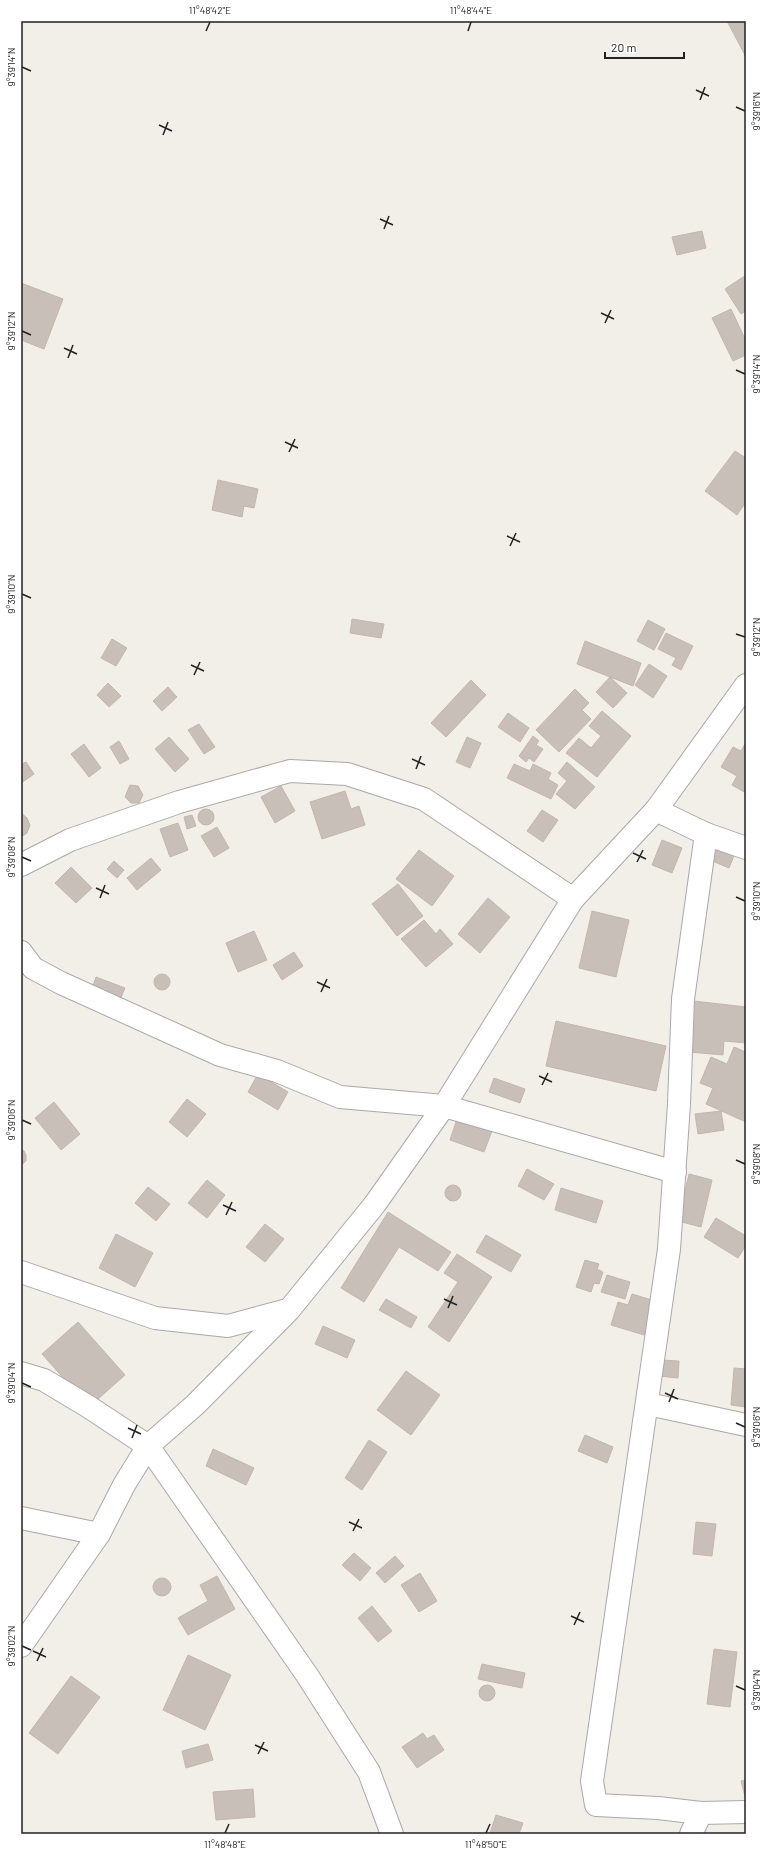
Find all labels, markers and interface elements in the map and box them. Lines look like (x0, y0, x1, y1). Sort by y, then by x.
text: 11°48'42"E (189, 4, 231, 16)
text: 11°48'44"E (450, 4, 492, 16)
scale bar (605, 34, 684, 60)
text: 20 m (611, 40, 637, 54)
text: 9°39'14"N (5, 48, 17, 86)
text: 9°39'16"N (750, 92, 762, 130)
text: 9°39'12"N (5, 312, 17, 350)
text: 9°39'14"N (750, 355, 762, 393)
text: 9°39'10"N (5, 574, 17, 614)
text: 9°39'12"N (750, 618, 762, 656)
text: 9°39'08"N (5, 837, 17, 877)
text: 9°39'10"N (750, 881, 762, 921)
text: 9°39'06"N (5, 1100, 17, 1140)
text: 9°39'08"N (750, 1144, 762, 1184)
text: 9°39'04"N (5, 1362, 17, 1404)
text: 9°39'06"N (750, 1407, 762, 1447)
text: 9°39'02"N (5, 1625, 17, 1667)
text: 9°39'04"N (750, 1669, 762, 1711)
text: 11°48'48"E (204, 1838, 246, 1850)
text: 11°48'50"E (465, 1838, 507, 1850)

